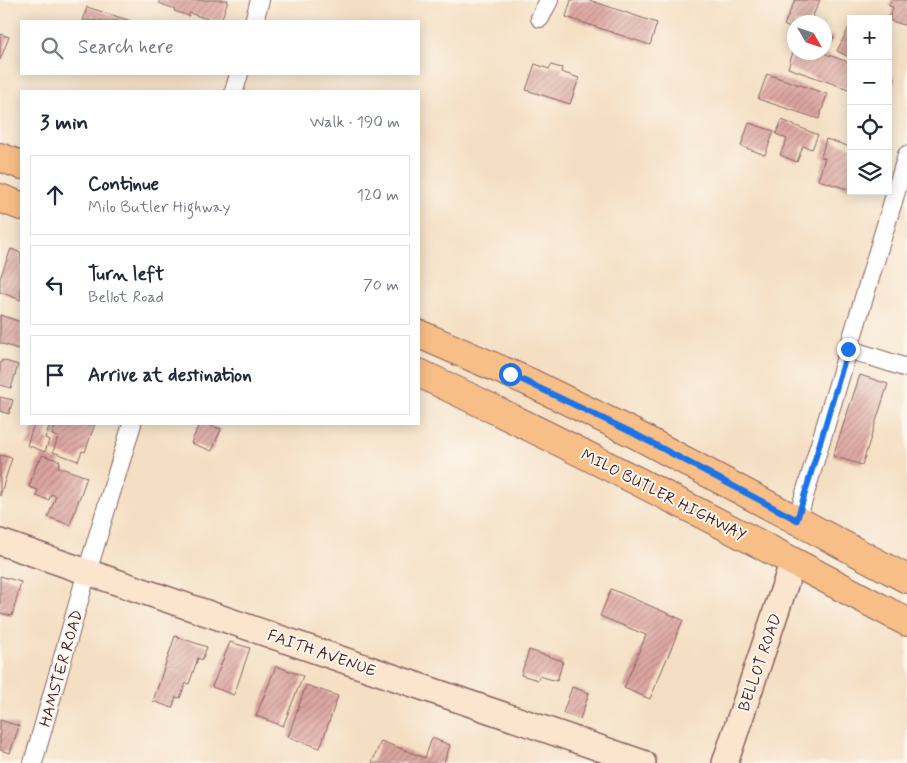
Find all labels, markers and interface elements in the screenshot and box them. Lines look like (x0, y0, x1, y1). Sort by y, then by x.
north arrow (787, 15, 832, 60)
map controls (847, 15, 892, 195)
button: + (847, 15, 892, 60)
search box (20, 20, 420, 75)
icon: search (38, 34, 66, 62)
text: Search here (78, 35, 174, 60)
button: − (847, 60, 892, 105)
button: locate (847, 105, 892, 150)
text: 3 min (40, 109, 88, 137)
text: Walk · 190 m (310, 112, 400, 133)
button: layers (847, 150, 892, 195)
text: Continue (88, 172, 159, 197)
icon: ahead (41, 181, 69, 209)
text: 120 m (357, 185, 399, 206)
text: Milo Butler Highway (88, 197, 230, 218)
text: Turn left (88, 262, 164, 287)
icon: left (41, 271, 69, 299)
text: 70 m (363, 275, 399, 296)
text: Bellot Road (88, 287, 164, 308)
route end (837, 338, 860, 361)
icon: arrive (41, 361, 69, 389)
text: Arrive at destination (88, 363, 252, 388)
route start (499, 363, 522, 386)
street label: MILO BUTLER HIGHWAY (577, 445, 750, 546)
street label: HAMSTER ROAD (35, 607, 88, 729)
street label: BELLOT ROAD (734, 611, 787, 714)
street label: FAITH AVENUE (264, 625, 379, 682)

